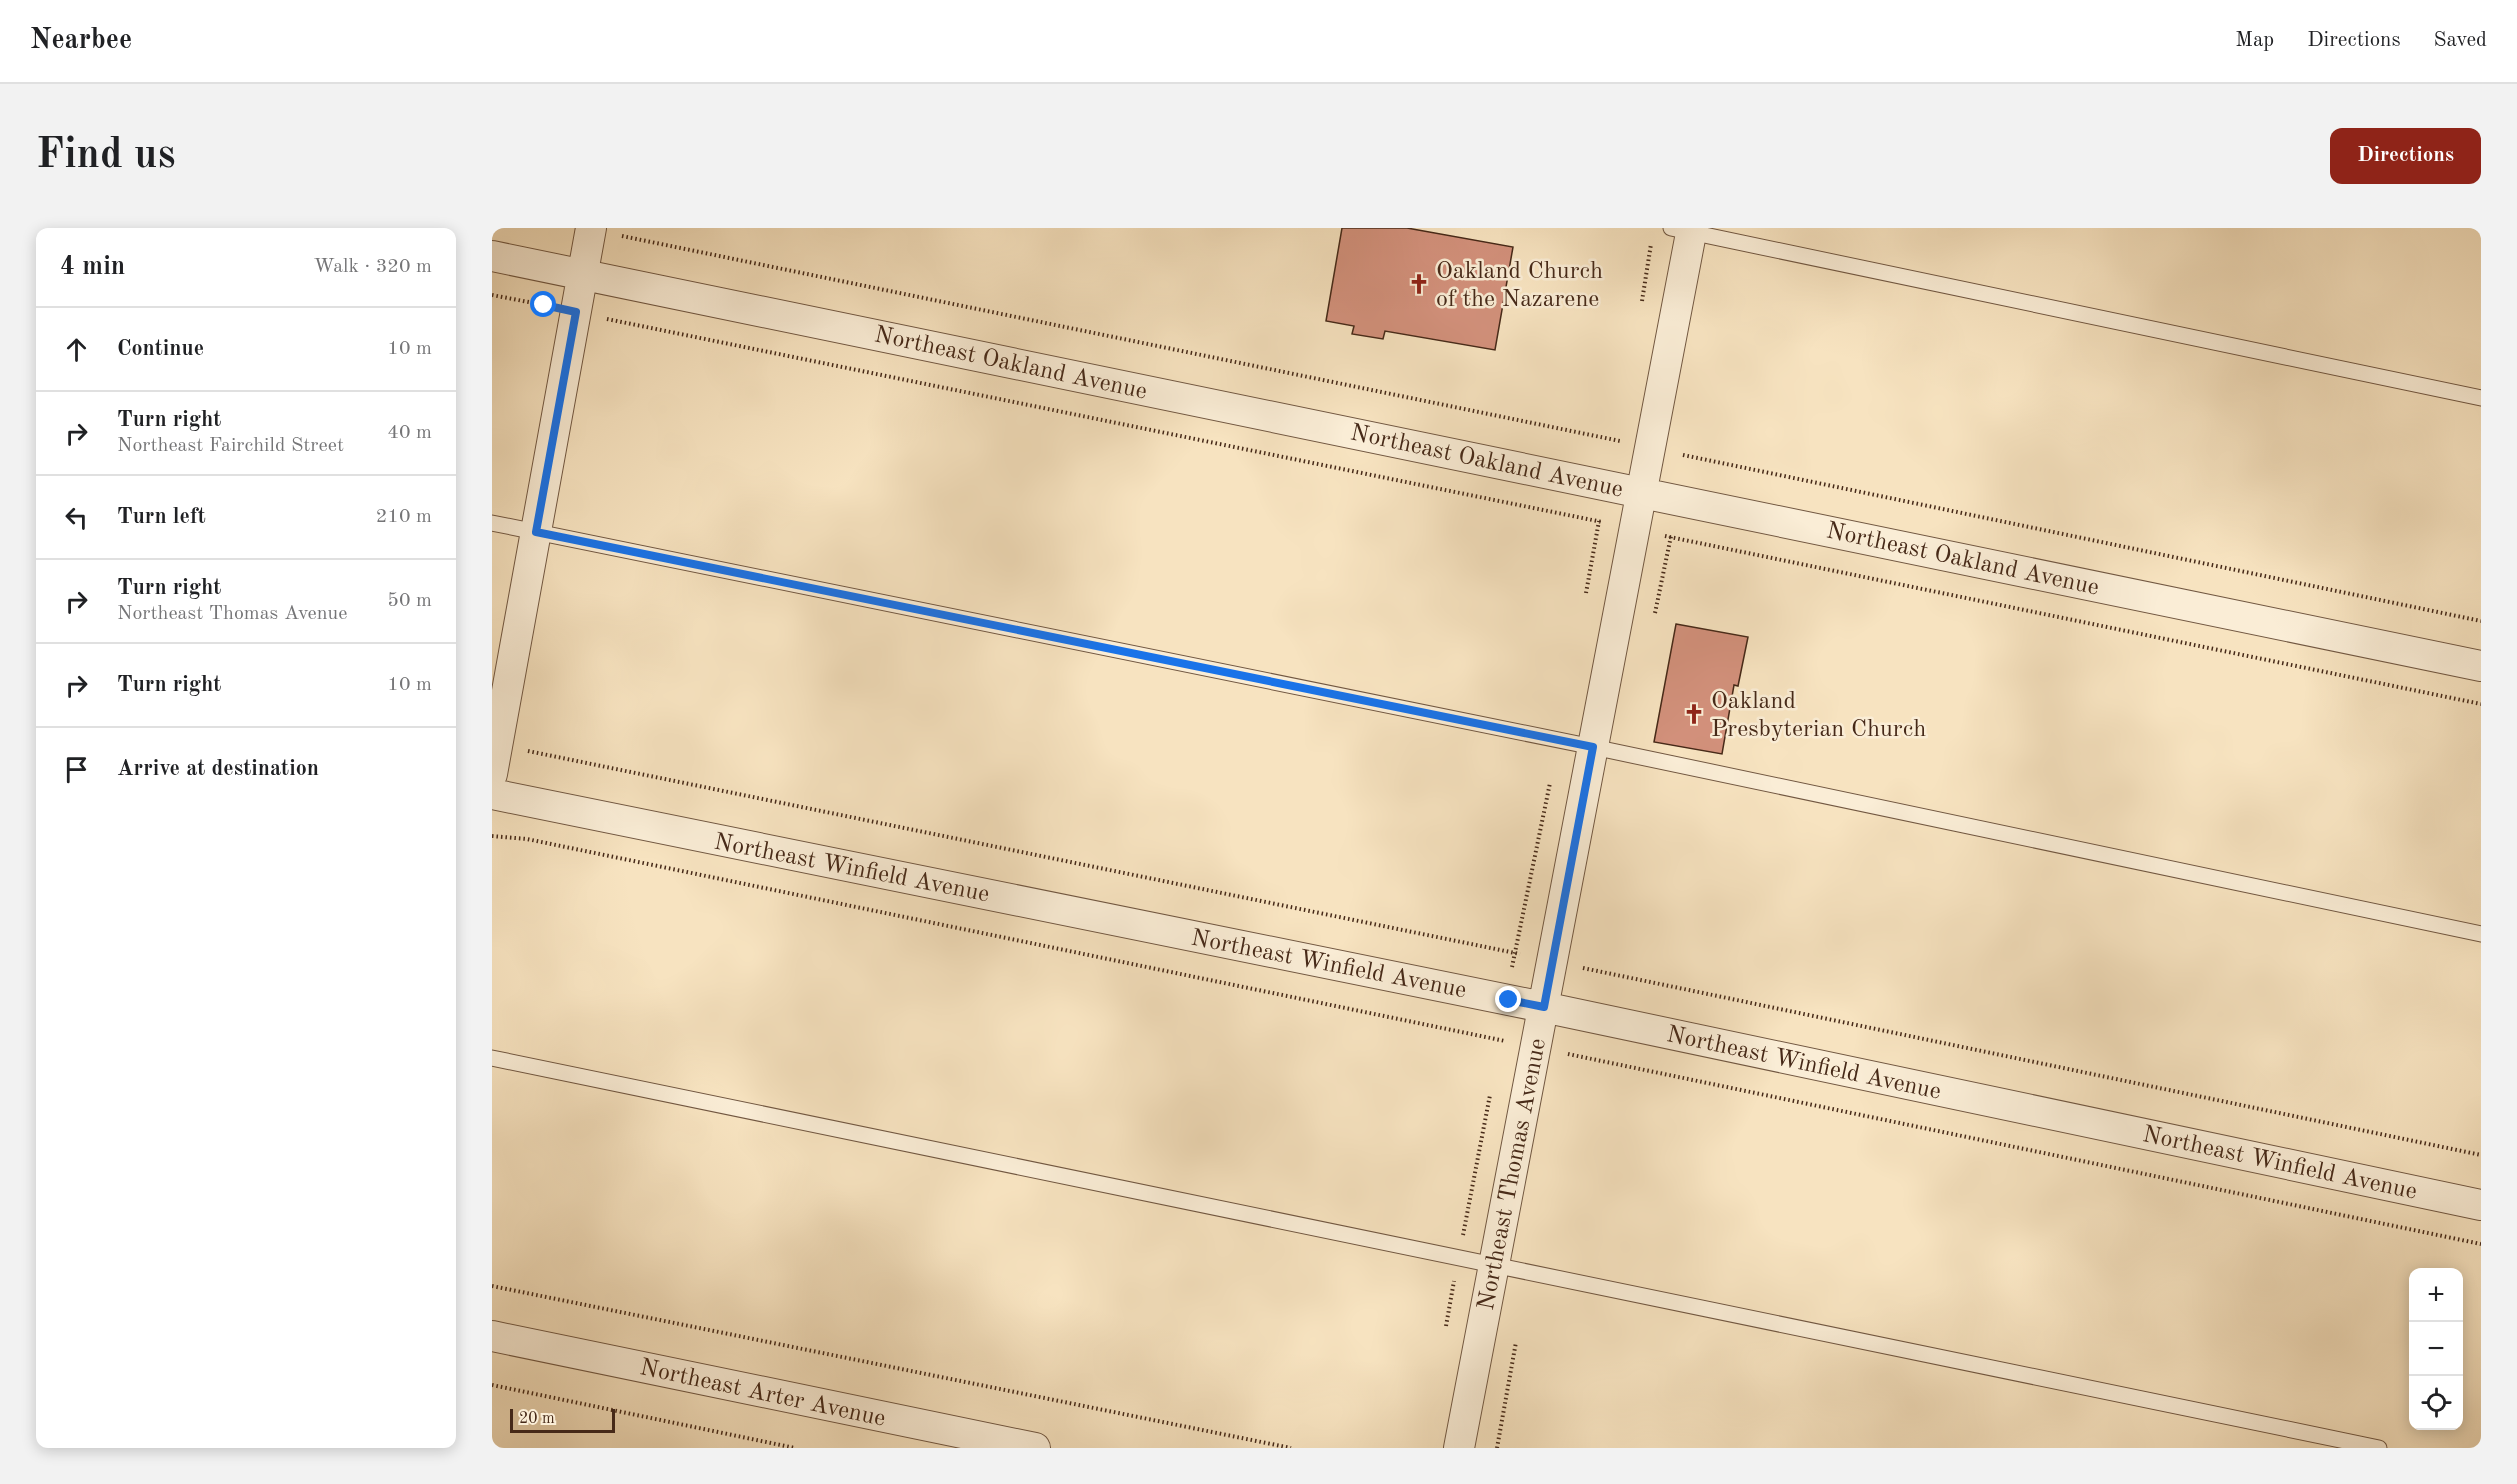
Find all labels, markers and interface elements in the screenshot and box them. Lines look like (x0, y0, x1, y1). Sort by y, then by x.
text: Nearbee (30, 27, 132, 55)
text: Map (2235, 30, 2274, 51)
text: Directions (2307, 30, 2401, 51)
text: Saved (2434, 30, 2487, 51)
button: Directions (2330, 128, 2481, 184)
text: Find us (36, 135, 175, 177)
text: 4 min (60, 254, 125, 280)
text: Walk · 320 m (313, 257, 432, 277)
place label: Oakland Church of the Nazarene (1436, 260, 1603, 312)
church icon: Oakland Church of the Nazarene (1407, 272, 1431, 296)
route start (530, 291, 556, 317)
street label: Northeast Oakland Avenue (872, 323, 1149, 405)
icon: ahead (60, 333, 93, 366)
text: Continue (117, 338, 204, 360)
text: 10 m (387, 339, 432, 359)
text: Turn right (117, 409, 221, 431)
icon: right (60, 417, 93, 450)
street label: Northeast Oakland Avenue (1348, 421, 1625, 503)
text: 40 m (387, 423, 432, 443)
text: Northeast Fairchild Street (117, 436, 344, 456)
icon: left (60, 501, 93, 534)
text: Turn left (117, 506, 206, 528)
text: 210 m (376, 507, 432, 527)
street label: Northeast Oakland Avenue (1824, 519, 2101, 601)
text: Turn right (117, 577, 221, 599)
icon: right (60, 585, 93, 618)
text: 50 m (387, 591, 432, 611)
text: Northeast Thomas Avenue (117, 604, 347, 624)
icon: right (60, 669, 93, 702)
text: Turn right (117, 674, 221, 696)
text: 10 m (387, 675, 432, 695)
place label: Oakland Presbyterian Church (1711, 690, 1926, 742)
church icon: Oakland Presbyterian Church (1682, 702, 1706, 726)
icon: arrive (60, 753, 93, 786)
text: Arrive at destination (117, 758, 319, 780)
street label: Northeast Winfield Avenue (712, 830, 991, 907)
street label: Northeast Winfield Avenue (1189, 926, 1468, 1003)
route end (1495, 986, 1521, 1012)
street label: Northeast Winfield Avenue (1664, 1023, 1943, 1105)
street label: Northeast Thomas Avenue (1475, 1036, 1551, 1312)
street label: Northeast Winfield Avenue (2140, 1123, 2419, 1205)
map controls (2409, 1268, 2463, 1430)
button: + (2409, 1268, 2463, 1322)
button: − (2409, 1322, 2463, 1376)
street label: Northeast Arter Avenue (638, 1356, 888, 1432)
button: locate (2409, 1376, 2463, 1430)
scale bar (510, 1406, 615, 1434)
text: 20 m (519, 1411, 555, 1427)

